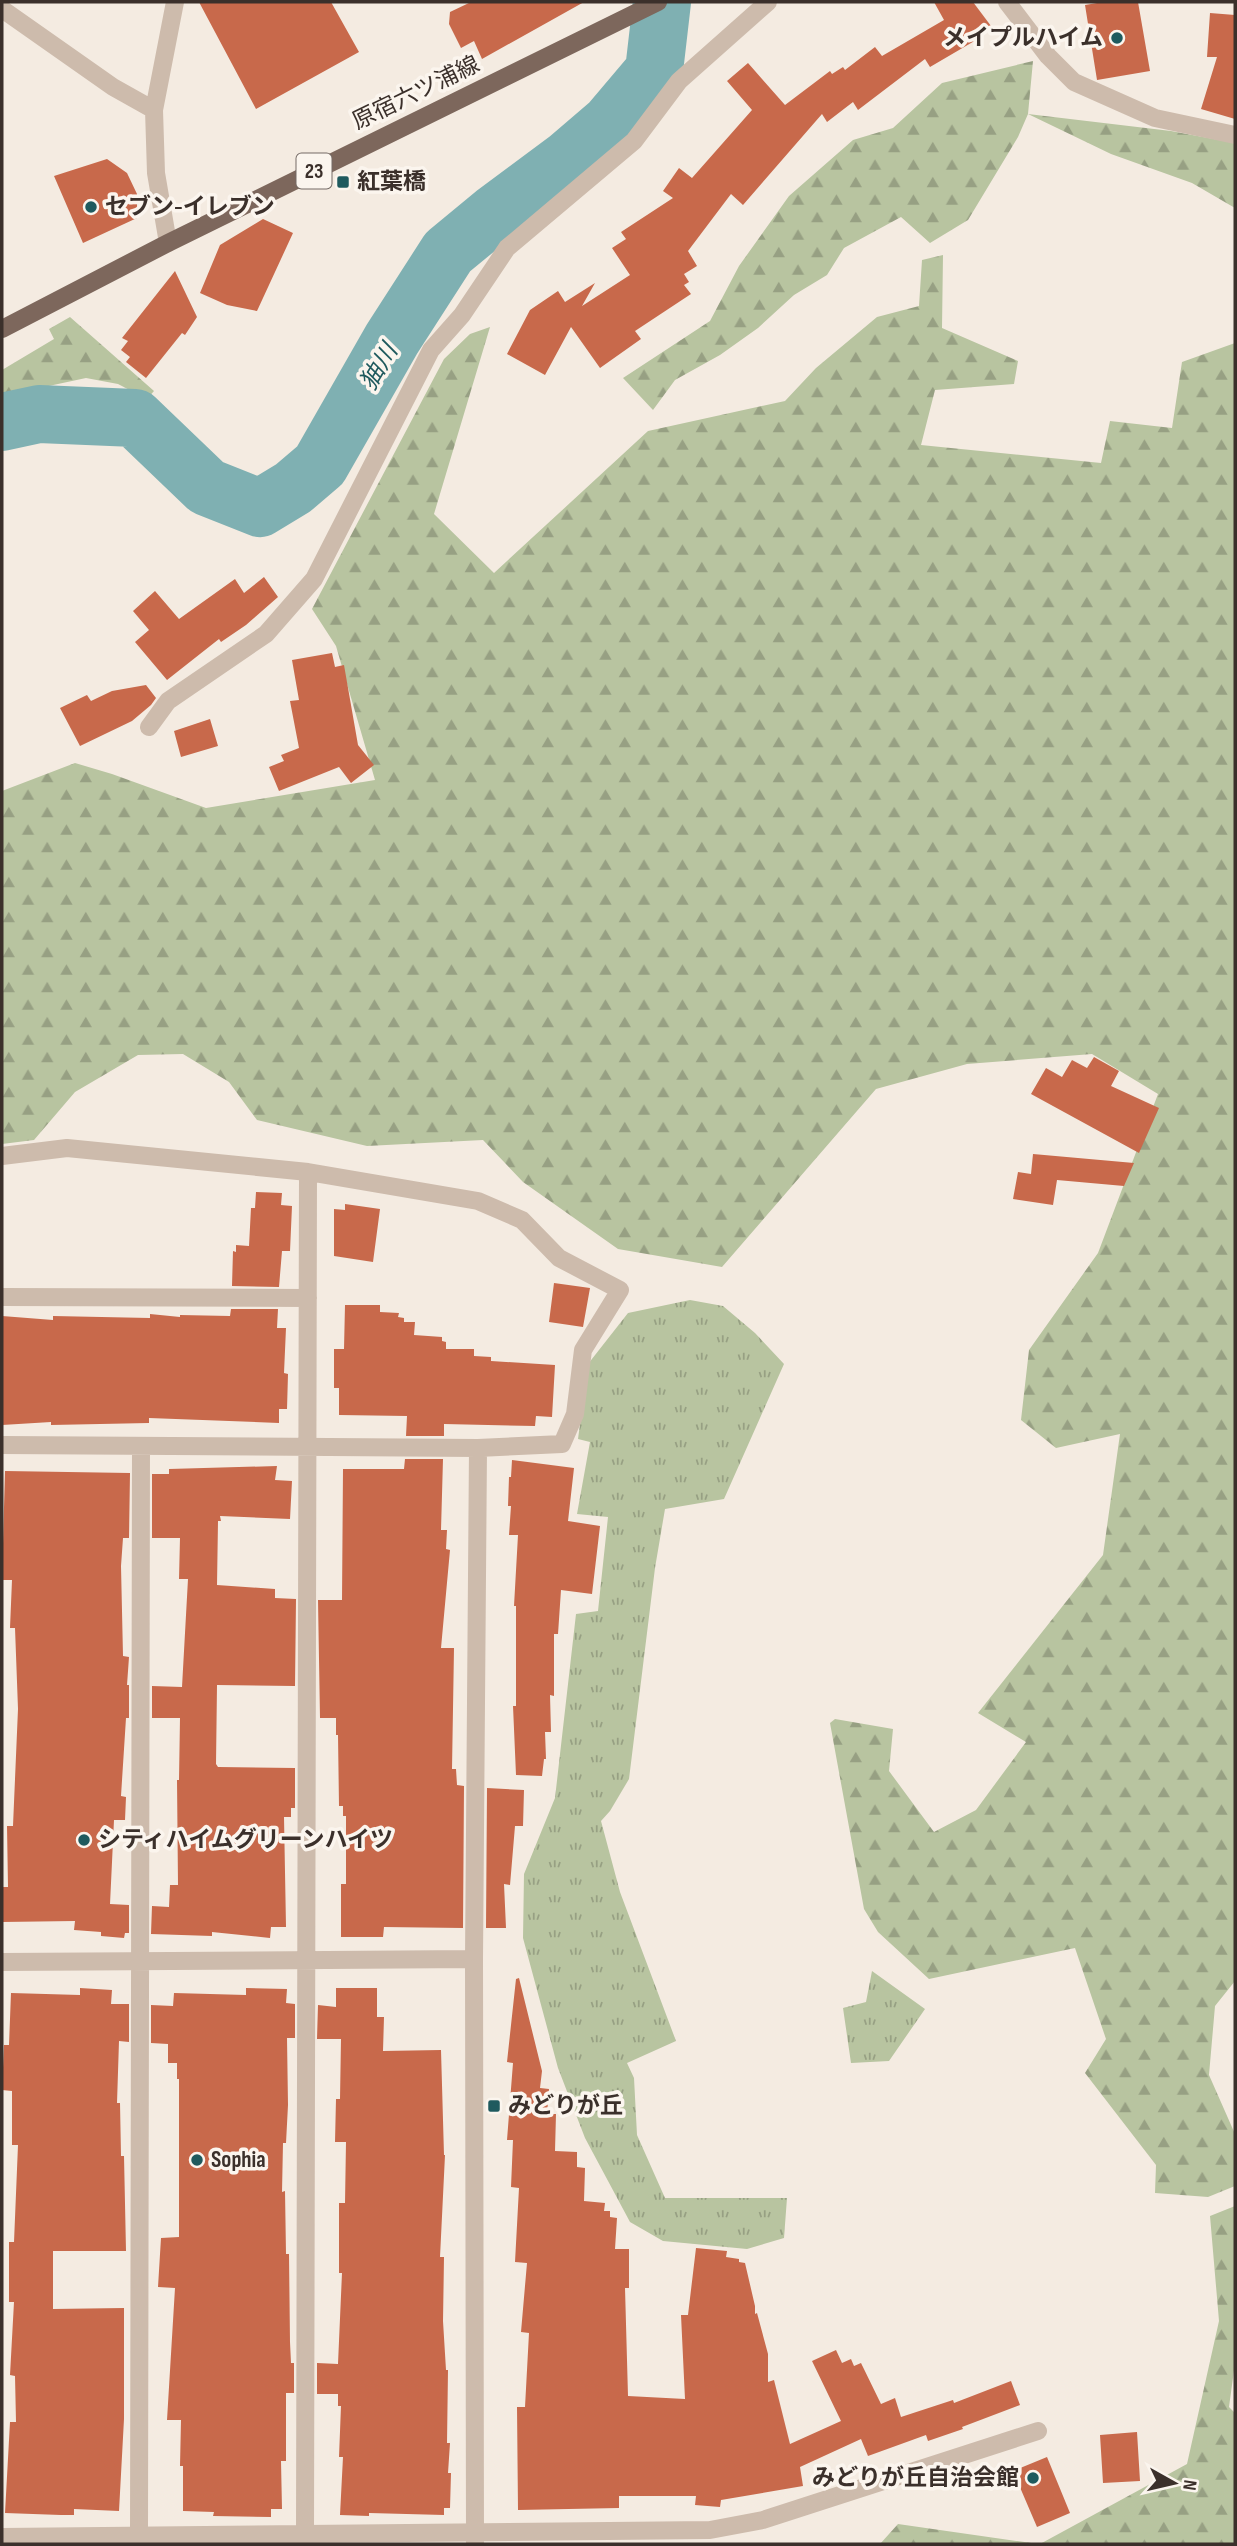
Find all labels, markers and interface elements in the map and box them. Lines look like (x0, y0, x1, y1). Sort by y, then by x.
place label: メイプルハイム (943, 24, 1103, 52)
marker: メイプルハイム (1109, 30, 1125, 46)
street label: 原宿六ツ浦線 (348, 50, 484, 136)
road number: 23 (296, 154, 332, 188)
place label: 紅葉橋 (357, 168, 426, 196)
marker: 紅葉橋 (335, 174, 351, 190)
place label: セブン-イレブン (105, 193, 275, 221)
marker: セブン-イレブン (83, 199, 99, 215)
water label: 㹨川 (354, 336, 405, 395)
place label: シティハイムグリーンハイツ (98, 1826, 393, 1854)
marker: シティハイムグリーンハイツ (76, 1832, 92, 1848)
place label: みどりが丘 (508, 2092, 623, 2120)
marker: みどりが丘 (486, 2098, 502, 2114)
place label: Sophia (211, 2146, 266, 2174)
marker: Sophia (189, 2152, 205, 2168)
north arrow (1139, 2448, 1209, 2518)
place label: みどりが丘自治会館 (812, 2464, 1019, 2492)
marker: みどりが丘自治会館 (1025, 2470, 1041, 2486)
text: N (1177, 2479, 1201, 2492)

